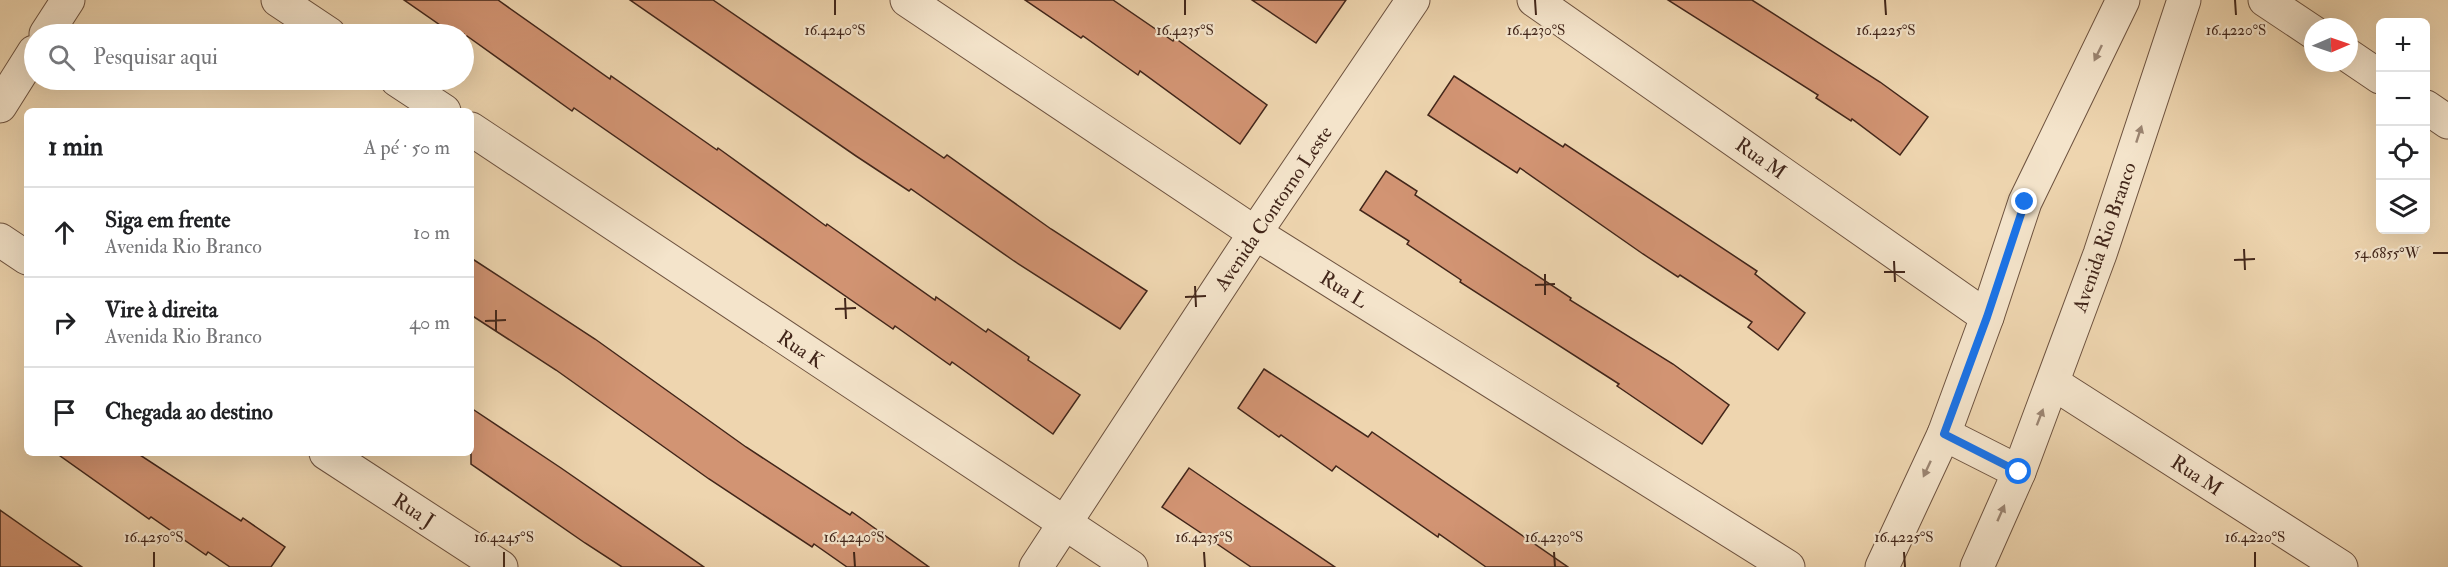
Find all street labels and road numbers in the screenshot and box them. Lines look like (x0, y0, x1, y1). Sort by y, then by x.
street label: Avenida Contorno Leste (1208, 121, 1338, 296)
street label: Rua M (1731, 132, 1791, 185)
street label: Avenida Rio Branco (2067, 159, 2142, 316)
street label: Rua L (1315, 265, 1373, 314)
street label: Rua K (773, 325, 830, 375)
street label: Rua M (2166, 450, 2227, 501)
street label: Rua J (388, 488, 439, 533)

